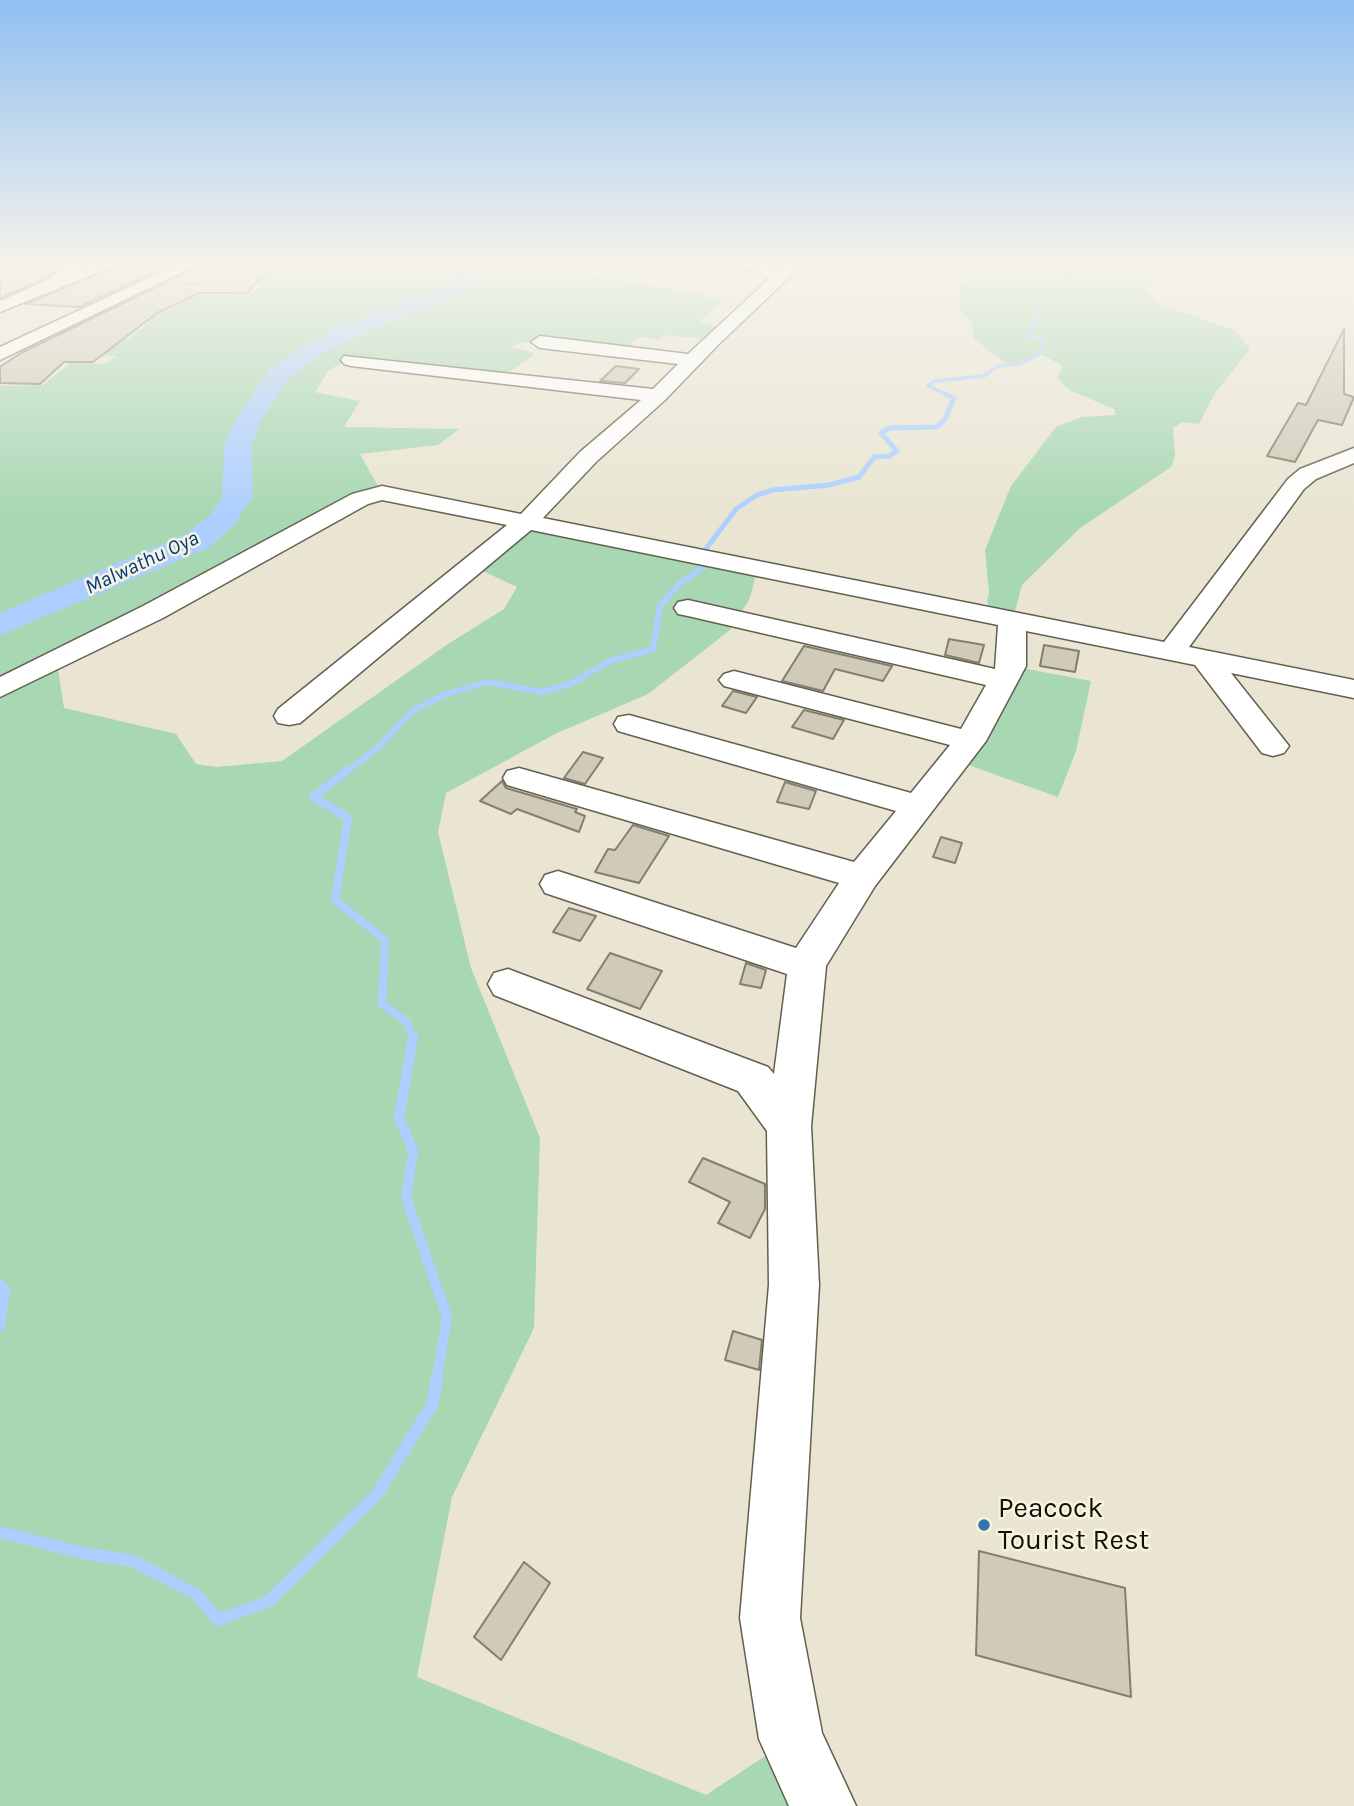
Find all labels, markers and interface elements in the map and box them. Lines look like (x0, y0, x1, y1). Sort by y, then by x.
water label: Malwathu Oya (81, 526, 203, 600)
place label: Peacock Tourist Rest (998, 1492, 1149, 1558)
marker: Peacock Tourist Rest (976, 1517, 992, 1533)

